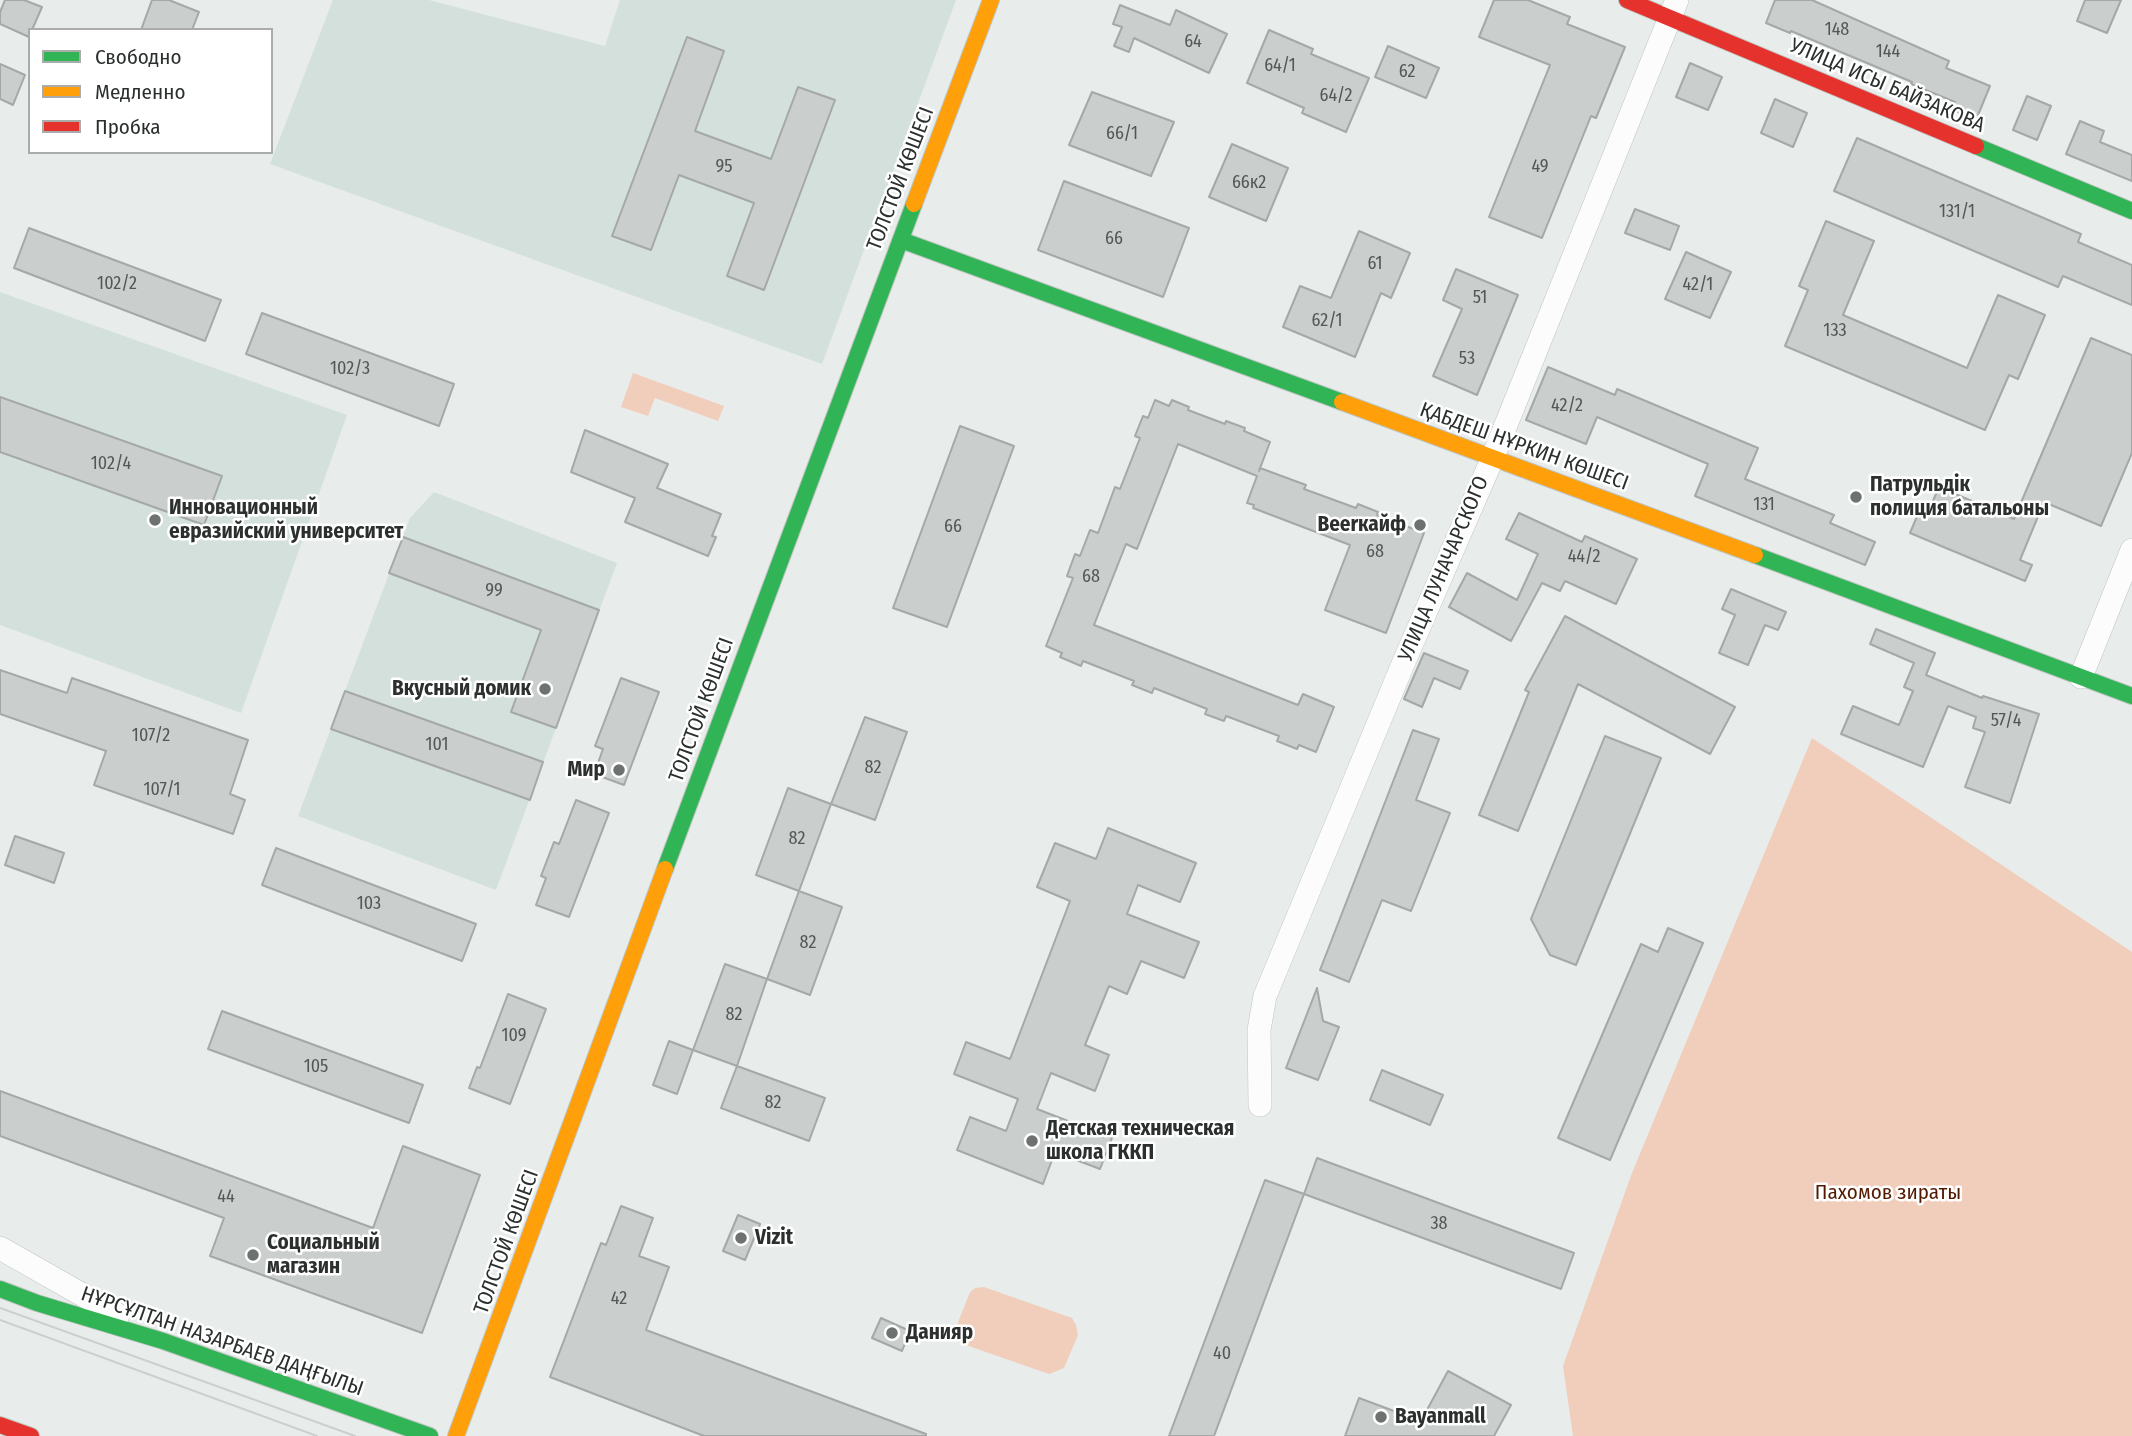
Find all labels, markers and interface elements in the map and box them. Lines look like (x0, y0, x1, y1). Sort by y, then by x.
house number: 148 (1825, 19, 1849, 41)
legend (28, 28, 273, 154)
house number: 64 (1184, 31, 1202, 53)
street label: УЛИЦА ИСЫ БАЙЗАКОВА (1786, 33, 1988, 139)
house number: 144 (1876, 41, 1900, 63)
text: Свободно (95, 44, 181, 70)
house number: 64/1 (1264, 55, 1296, 77)
house number: 62 (1399, 61, 1415, 83)
text: Медленно (95, 79, 185, 105)
house number: 64/2 (1320, 85, 1352, 107)
street label: ТОЛСТОЙ КӨШЕСІ (862, 104, 940, 254)
text: Пробка (95, 114, 161, 140)
house number: 66/1 (1106, 123, 1138, 145)
house number: 95 (715, 156, 733, 178)
house number: 49 (1531, 156, 1549, 178)
house number: 66к2 (1232, 172, 1266, 194)
house number: 131/1 (1939, 201, 1975, 223)
house number: 66 (1105, 228, 1123, 250)
house number: 61 (1367, 253, 1383, 275)
house number: 102/2 (97, 273, 137, 295)
house number: 42/1 (1683, 274, 1713, 296)
house number: 51 (1473, 287, 1487, 309)
house number: 62/1 (1311, 310, 1343, 332)
house number: 133 (1823, 320, 1847, 342)
house number: 53 (1459, 348, 1475, 370)
house number: 102/3 (330, 358, 370, 380)
house number: 42/2 (1551, 395, 1583, 417)
street label: ҚАБДЕШ НҰРКИН КӨШЕСІ (1416, 398, 1632, 496)
house number: 102/4 (91, 453, 131, 475)
street label: УЛИЦА ЛУНАЧАРСКОГО (1393, 472, 1495, 666)
place label: Патрульдік полиция батальоны (1870, 472, 2049, 522)
marker: Патрульдік полиция батальоны (1848, 489, 1864, 505)
house number: 131 (1753, 494, 1775, 516)
place label: Инновационный евразийский университет (169, 495, 403, 545)
marker: Инновационный евразийский университет (147, 512, 163, 528)
place label: Beerкайф (1317, 512, 1406, 538)
house number: 66 (944, 516, 962, 538)
marker: Beerкайф (1412, 517, 1428, 533)
house number: 68 (1366, 541, 1384, 563)
house number: 44/2 (1568, 546, 1600, 568)
house number: 68 (1082, 566, 1100, 588)
house number: 99 (485, 580, 503, 602)
street label: ТОЛСТОЙ КӨШЕСІ (664, 634, 740, 786)
place label: Вкусный домик (392, 676, 531, 702)
marker: Вкусный домик (537, 681, 553, 697)
house number: 57/4 (1991, 710, 2021, 732)
house number: 107/2 (132, 725, 170, 747)
house number: 101 (426, 734, 448, 756)
place label: Мир (567, 757, 605, 783)
house number: 82 (865, 757, 881, 779)
marker: Мир (611, 762, 627, 778)
house number: 107/1 (143, 779, 181, 801)
house number: 82 (789, 828, 805, 850)
house number: 103 (357, 893, 381, 915)
house number: 82 (800, 932, 816, 954)
house number: 82 (726, 1004, 742, 1026)
house number: 109 (501, 1025, 527, 1047)
house number: 105 (304, 1056, 328, 1078)
house number: 82 (765, 1092, 781, 1114)
place label: Детская техническая школа ГККП (1046, 1116, 1234, 1166)
marker: Детская техническая школа ГККП (1024, 1133, 1040, 1149)
street label: ТОЛСТОЙ КӨШЕСІ (469, 1166, 545, 1318)
park label: Пахомов зираты (1815, 1180, 1961, 1206)
house number: 44 (217, 1186, 235, 1208)
house number: 38 (1430, 1213, 1448, 1235)
place label: Vizit (755, 1225, 793, 1251)
place label: Социальный магазин (267, 1230, 380, 1280)
marker: Vizit (733, 1230, 749, 1246)
marker: Социальный магазин (245, 1247, 261, 1263)
street label: НҰРСҰЛТАН НАЗАРБАЕВ ДАҢҒЫЛЫ (77, 1282, 367, 1402)
house number: 42 (611, 1288, 627, 1310)
place label: Данияр (906, 1320, 973, 1346)
marker: Данияр (884, 1325, 900, 1341)
house number: 40 (1213, 1343, 1231, 1365)
place label: Bayanmall (1395, 1404, 1486, 1430)
marker: Bayanmall (1373, 1409, 1389, 1425)

